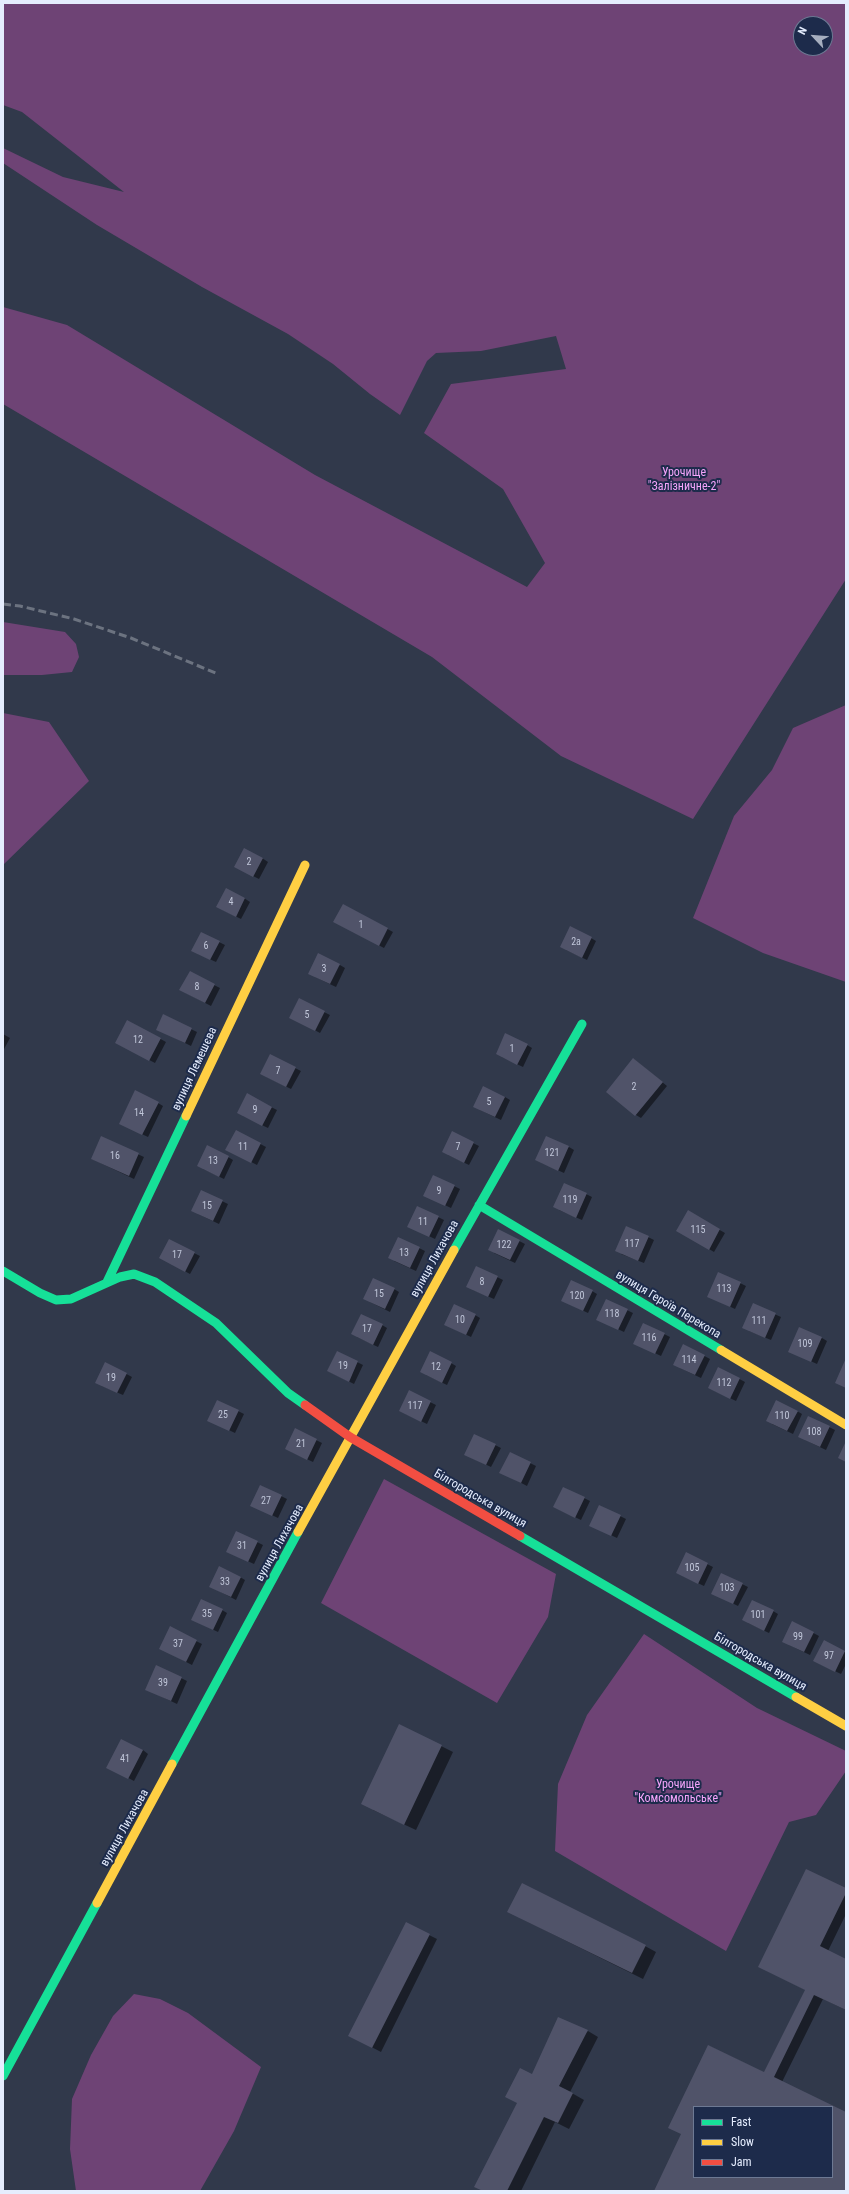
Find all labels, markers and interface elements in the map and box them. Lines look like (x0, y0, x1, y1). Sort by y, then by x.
north arrow (793, 16, 833, 56)
text: N (795, 25, 810, 37)
park label: Урочище "Залізничне-2" (648, 466, 720, 494)
house number: 2 (247, 856, 251, 868)
house number: 4 (229, 896, 233, 908)
house number: 1 (359, 919, 363, 931)
house number: 2а (571, 936, 581, 948)
house number: 6 (204, 940, 208, 952)
house number: 3 (322, 963, 326, 975)
house number: 8 (195, 981, 199, 993)
house number: 5 (305, 1009, 309, 1021)
street label: вулиця Лемешєва (169, 1025, 221, 1113)
house number: 12 (133, 1034, 143, 1046)
house number: 1 (510, 1043, 514, 1055)
house number: 7 (276, 1065, 280, 1077)
house number: 2 (632, 1081, 636, 1093)
house number: 5 (487, 1096, 491, 1108)
house number: 9 (253, 1104, 257, 1116)
house number: 14 (134, 1107, 144, 1119)
house number: 11 (238, 1141, 248, 1153)
house number: 7 (456, 1141, 460, 1153)
house number: 121 (545, 1147, 559, 1159)
house number: 16 (110, 1150, 120, 1162)
house number: 13 (208, 1155, 218, 1167)
house number: 9 (437, 1185, 441, 1197)
house number: 119 (563, 1194, 577, 1206)
house number: 15 (202, 1200, 212, 1212)
house number: 11 (418, 1216, 428, 1228)
street label: вулиця Лихачова (408, 1218, 462, 1300)
house number: 115 (691, 1224, 705, 1236)
house number: 117 (625, 1238, 639, 1250)
house number: 122 (497, 1239, 511, 1251)
house number: 13 (399, 1247, 409, 1259)
house number: 17 (172, 1249, 182, 1261)
street label: вулиця Героїв Перекопа (613, 1268, 723, 1342)
house number: 8 (480, 1276, 484, 1288)
house number: 113 (717, 1283, 731, 1295)
house number: 15 (374, 1288, 384, 1300)
house number: 120 (570, 1290, 584, 1302)
house number: 118 (605, 1308, 619, 1320)
house number: 10 (455, 1314, 465, 1326)
house number: 111 (752, 1315, 766, 1327)
house number: 17 (362, 1323, 372, 1335)
house number: 116 (642, 1332, 656, 1344)
house number: 109 (798, 1338, 812, 1350)
house number: 114 (682, 1354, 696, 1366)
house number: 19 (338, 1360, 348, 1372)
house number: 12 (431, 1361, 441, 1373)
house number: 19 (106, 1372, 116, 1384)
house number: 112 (717, 1377, 731, 1389)
house number: 117 (408, 1400, 422, 1412)
house number: 25 (218, 1409, 228, 1421)
house number: 110 (775, 1410, 789, 1422)
house number: 108 (807, 1426, 821, 1438)
house number: 21 (296, 1438, 306, 1450)
street label: Білгородська вулиця (431, 1467, 529, 1531)
house number: 27 (261, 1495, 271, 1507)
street label: вулиця Лихачова (253, 1502, 307, 1584)
house number: 31 (237, 1540, 247, 1552)
house number: 105 (685, 1562, 699, 1574)
house number: 33 (220, 1576, 230, 1588)
house number: 103 (720, 1582, 734, 1594)
house number: 35 (202, 1608, 212, 1620)
house number: 101 (751, 1609, 765, 1621)
street label: Білгородська вулиця (711, 1630, 809, 1694)
house number: 99 (793, 1631, 803, 1643)
house number: 37 (173, 1638, 183, 1650)
house number: 97 (824, 1650, 834, 1662)
house number: 39 (158, 1677, 168, 1689)
house number: 41 (120, 1753, 130, 1765)
park label: Урочище "Комсомольське" (634, 1778, 722, 1806)
street label: вулиця Лихачова (98, 1787, 152, 1869)
legend (693, 2106, 833, 2178)
text: Fast (731, 2115, 751, 2129)
text: Slow (731, 2135, 754, 2149)
text: Jam (731, 2155, 752, 2169)

